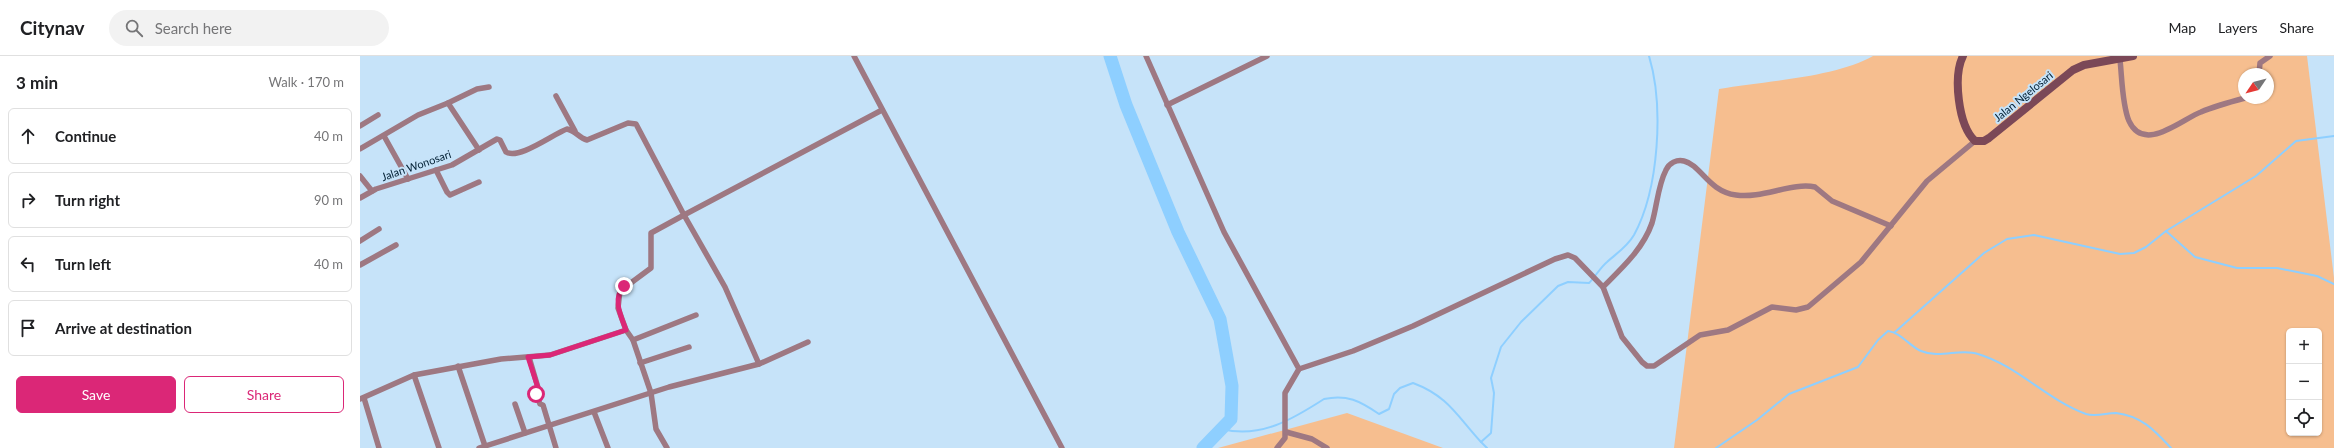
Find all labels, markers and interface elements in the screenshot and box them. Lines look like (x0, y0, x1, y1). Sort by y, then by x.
search box (109, 10, 389, 46)
text: Citynav (20, 16, 85, 39)
icon: search (123, 17, 145, 39)
text: Search here (155, 19, 232, 37)
text: Map (2168, 19, 2196, 36)
text: Layers (2218, 19, 2258, 36)
text: Share (2280, 19, 2314, 36)
street label: Jalan Ngelosari (1991, 68, 2055, 124)
north arrow (2238, 68, 2274, 104)
text: 3 min (16, 72, 58, 93)
text: Walk · 170 m (268, 74, 344, 90)
icon: ahead (17, 125, 39, 147)
text: Continue (55, 127, 116, 145)
text: 40 m (314, 128, 343, 144)
street label: Jalan Wonosari (379, 147, 453, 183)
icon: right (17, 189, 39, 211)
text: Turn right (55, 191, 120, 209)
text: 90 m (314, 192, 343, 208)
icon: left (17, 253, 39, 275)
text: Turn left (55, 255, 111, 273)
text: 40 m (314, 256, 343, 272)
route end (615, 277, 633, 295)
icon: arrive (17, 317, 39, 339)
text: Arrive at destination (55, 319, 192, 337)
map controls (2286, 328, 2322, 436)
button: + (2286, 328, 2322, 364)
button: − (2286, 364, 2322, 400)
button: Save (16, 376, 176, 413)
button: Share (184, 376, 344, 413)
route start (527, 385, 545, 403)
button: locate (2286, 400, 2322, 436)

